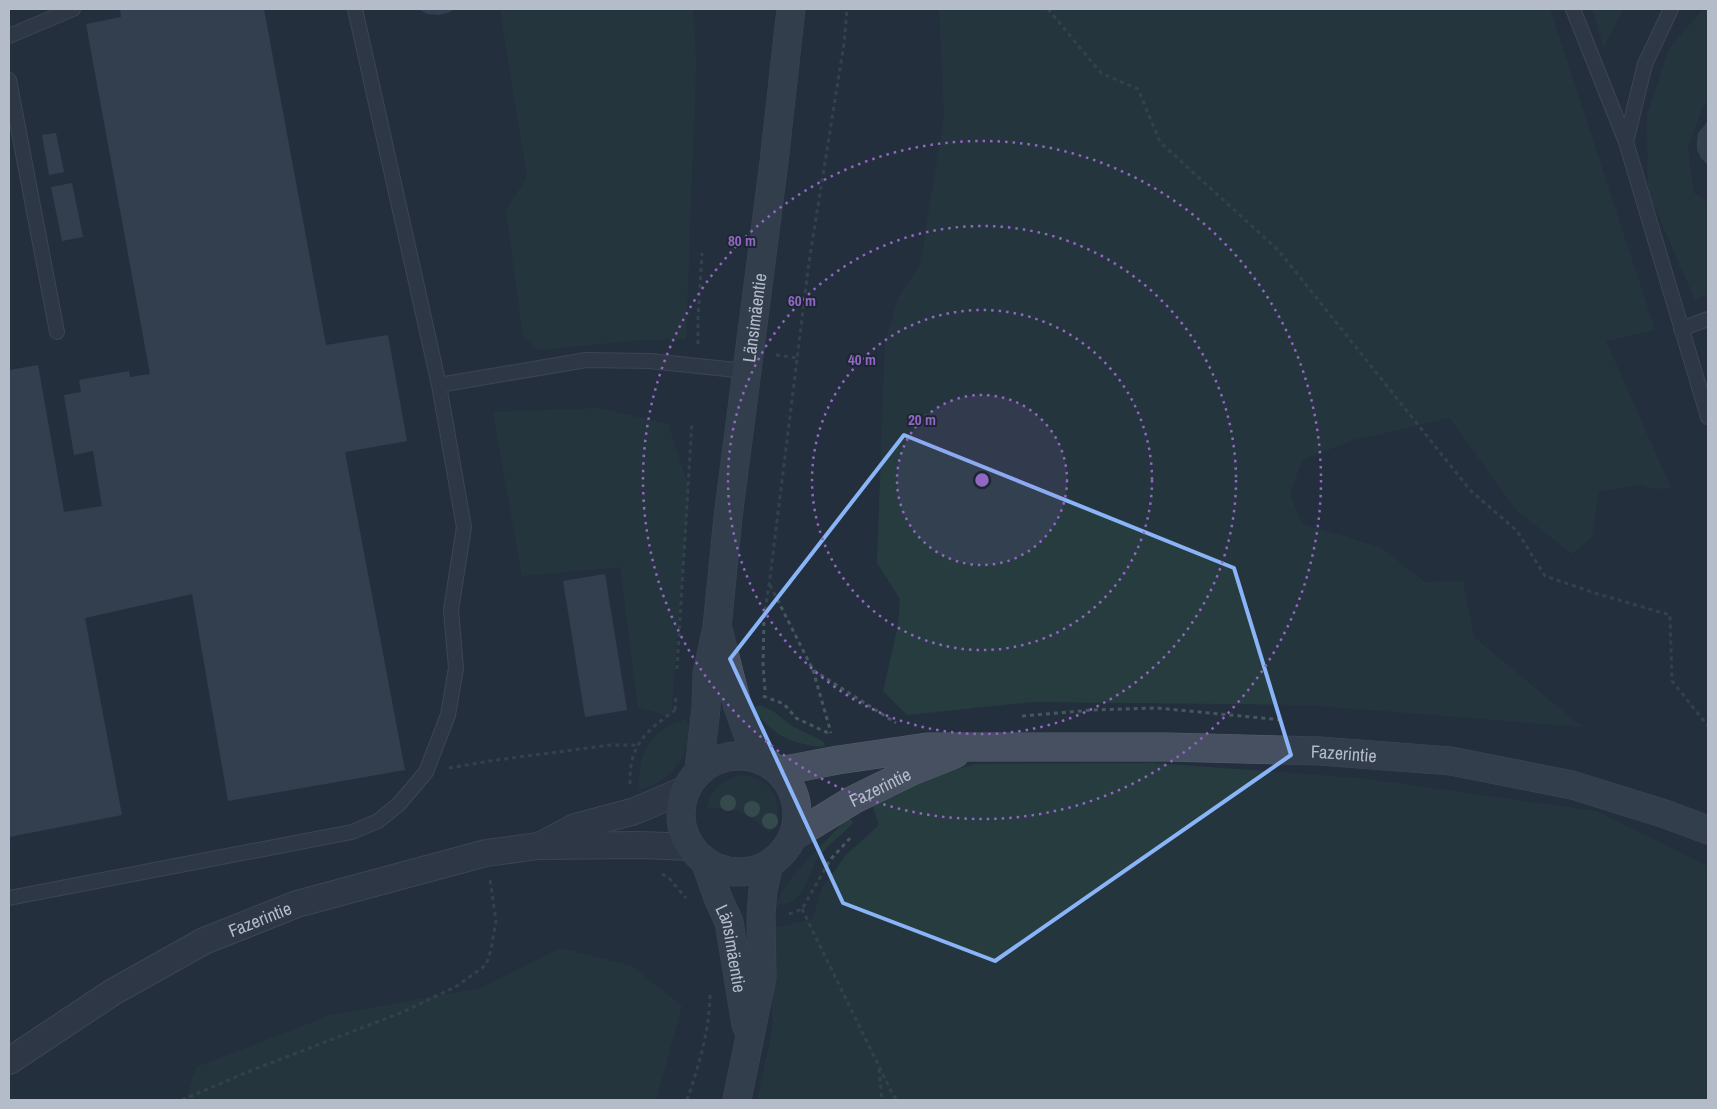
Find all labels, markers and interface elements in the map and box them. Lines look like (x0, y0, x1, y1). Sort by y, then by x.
text: 80 m (728, 230, 756, 251)
street label: Länsimäentie (736, 272, 772, 364)
text: 60 m (788, 290, 816, 311)
text: 40 m (848, 349, 876, 370)
text: 20 m (908, 409, 936, 430)
centre of rings (973, 471, 991, 489)
street label: Fazerintie (1311, 738, 1378, 768)
street label: Fazerintie (845, 761, 915, 813)
street label: Fazerintie (224, 895, 295, 943)
street label: Länsimäentie (710, 900, 753, 994)

